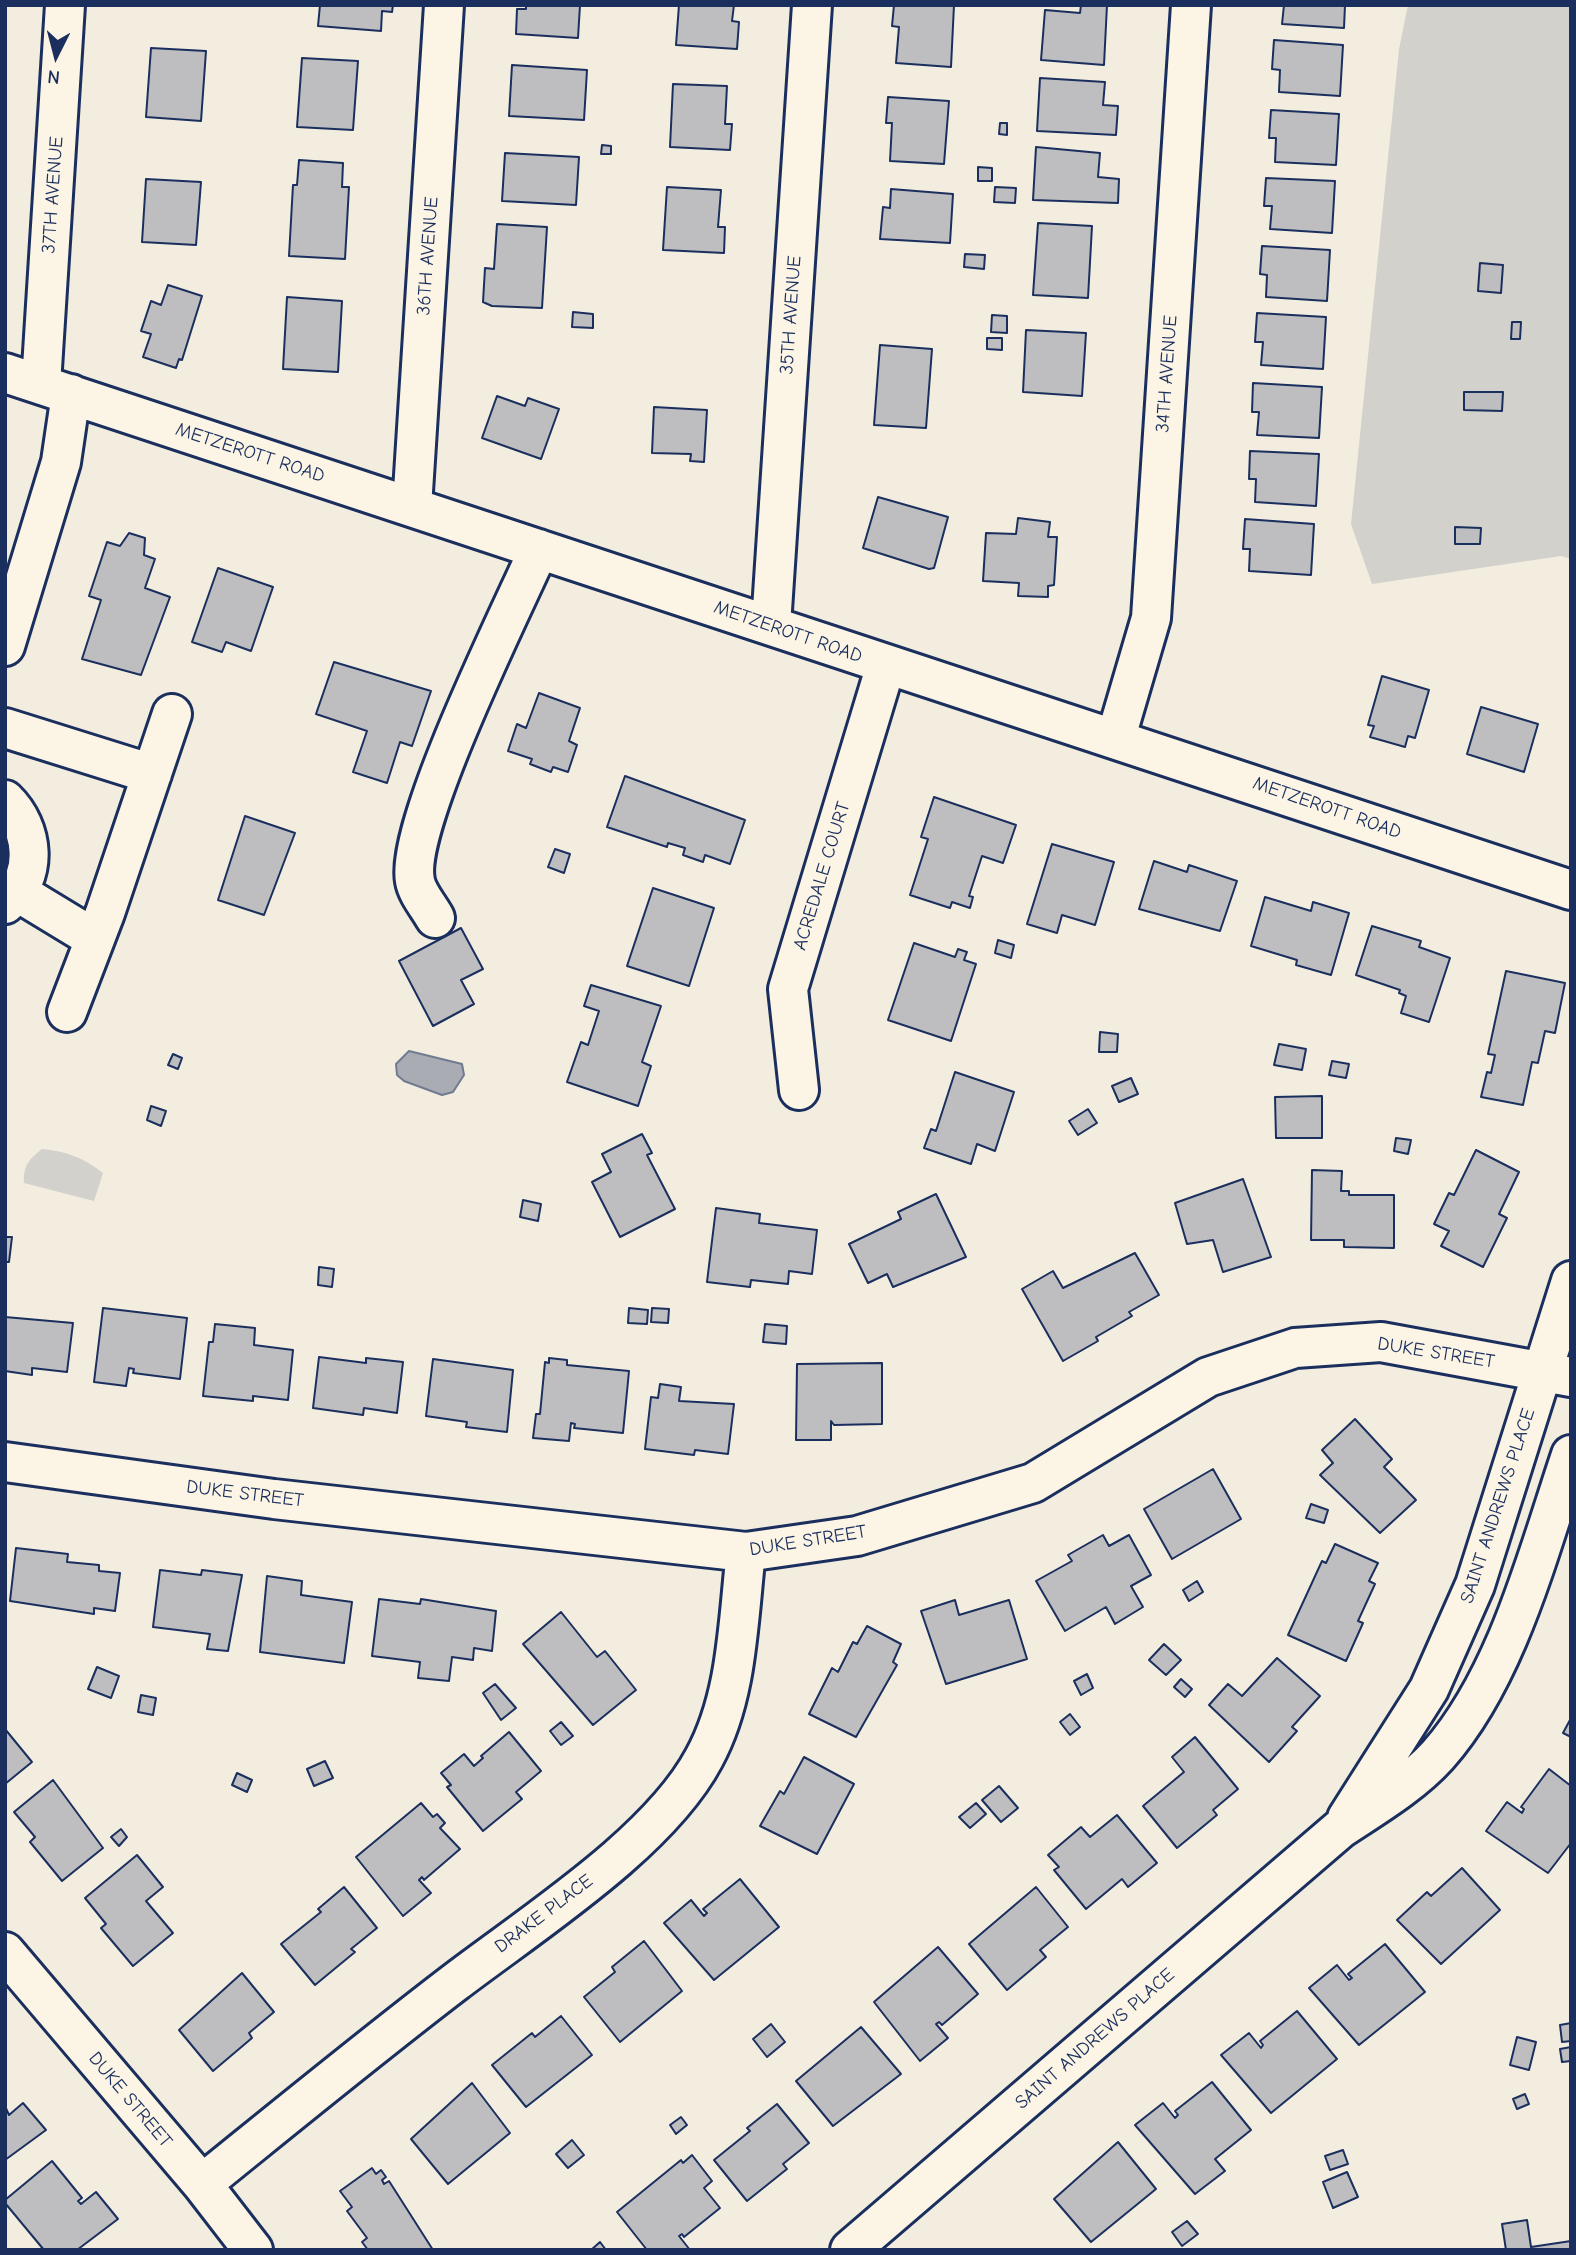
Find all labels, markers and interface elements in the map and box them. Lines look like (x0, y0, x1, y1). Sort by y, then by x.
north arrow (21, 21, 91, 91)
text: N (47, 65, 61, 88)
street label: 37TH AVENUE (38, 136, 68, 254)
street label: 36TH AVENUE (412, 196, 444, 316)
street label: 35TH AVENUE (775, 255, 807, 375)
street label: 34TH AVENUE (1152, 314, 1182, 434)
street label: METZEROTT ROAD (173, 418, 327, 488)
street label: METZEROTT ROAD (711, 596, 865, 668)
street label: METZEROTT ROAD (1250, 772, 1404, 844)
street label: ACREDALE COURT (789, 799, 855, 953)
street label: DUKE STREET (1376, 1333, 1496, 1373)
street label: SAINT ANDREWS PLACE (1456, 1406, 1540, 1606)
street label: DUKE STREET (185, 1475, 305, 1513)
street label: DUKE STREET (748, 1521, 868, 1561)
street label: DRAKE PLACE (490, 1870, 598, 1958)
street label: SAINT ANDREWS PLACE (1011, 1964, 1179, 2114)
street label: DUKE STREET (83, 2047, 177, 2153)

